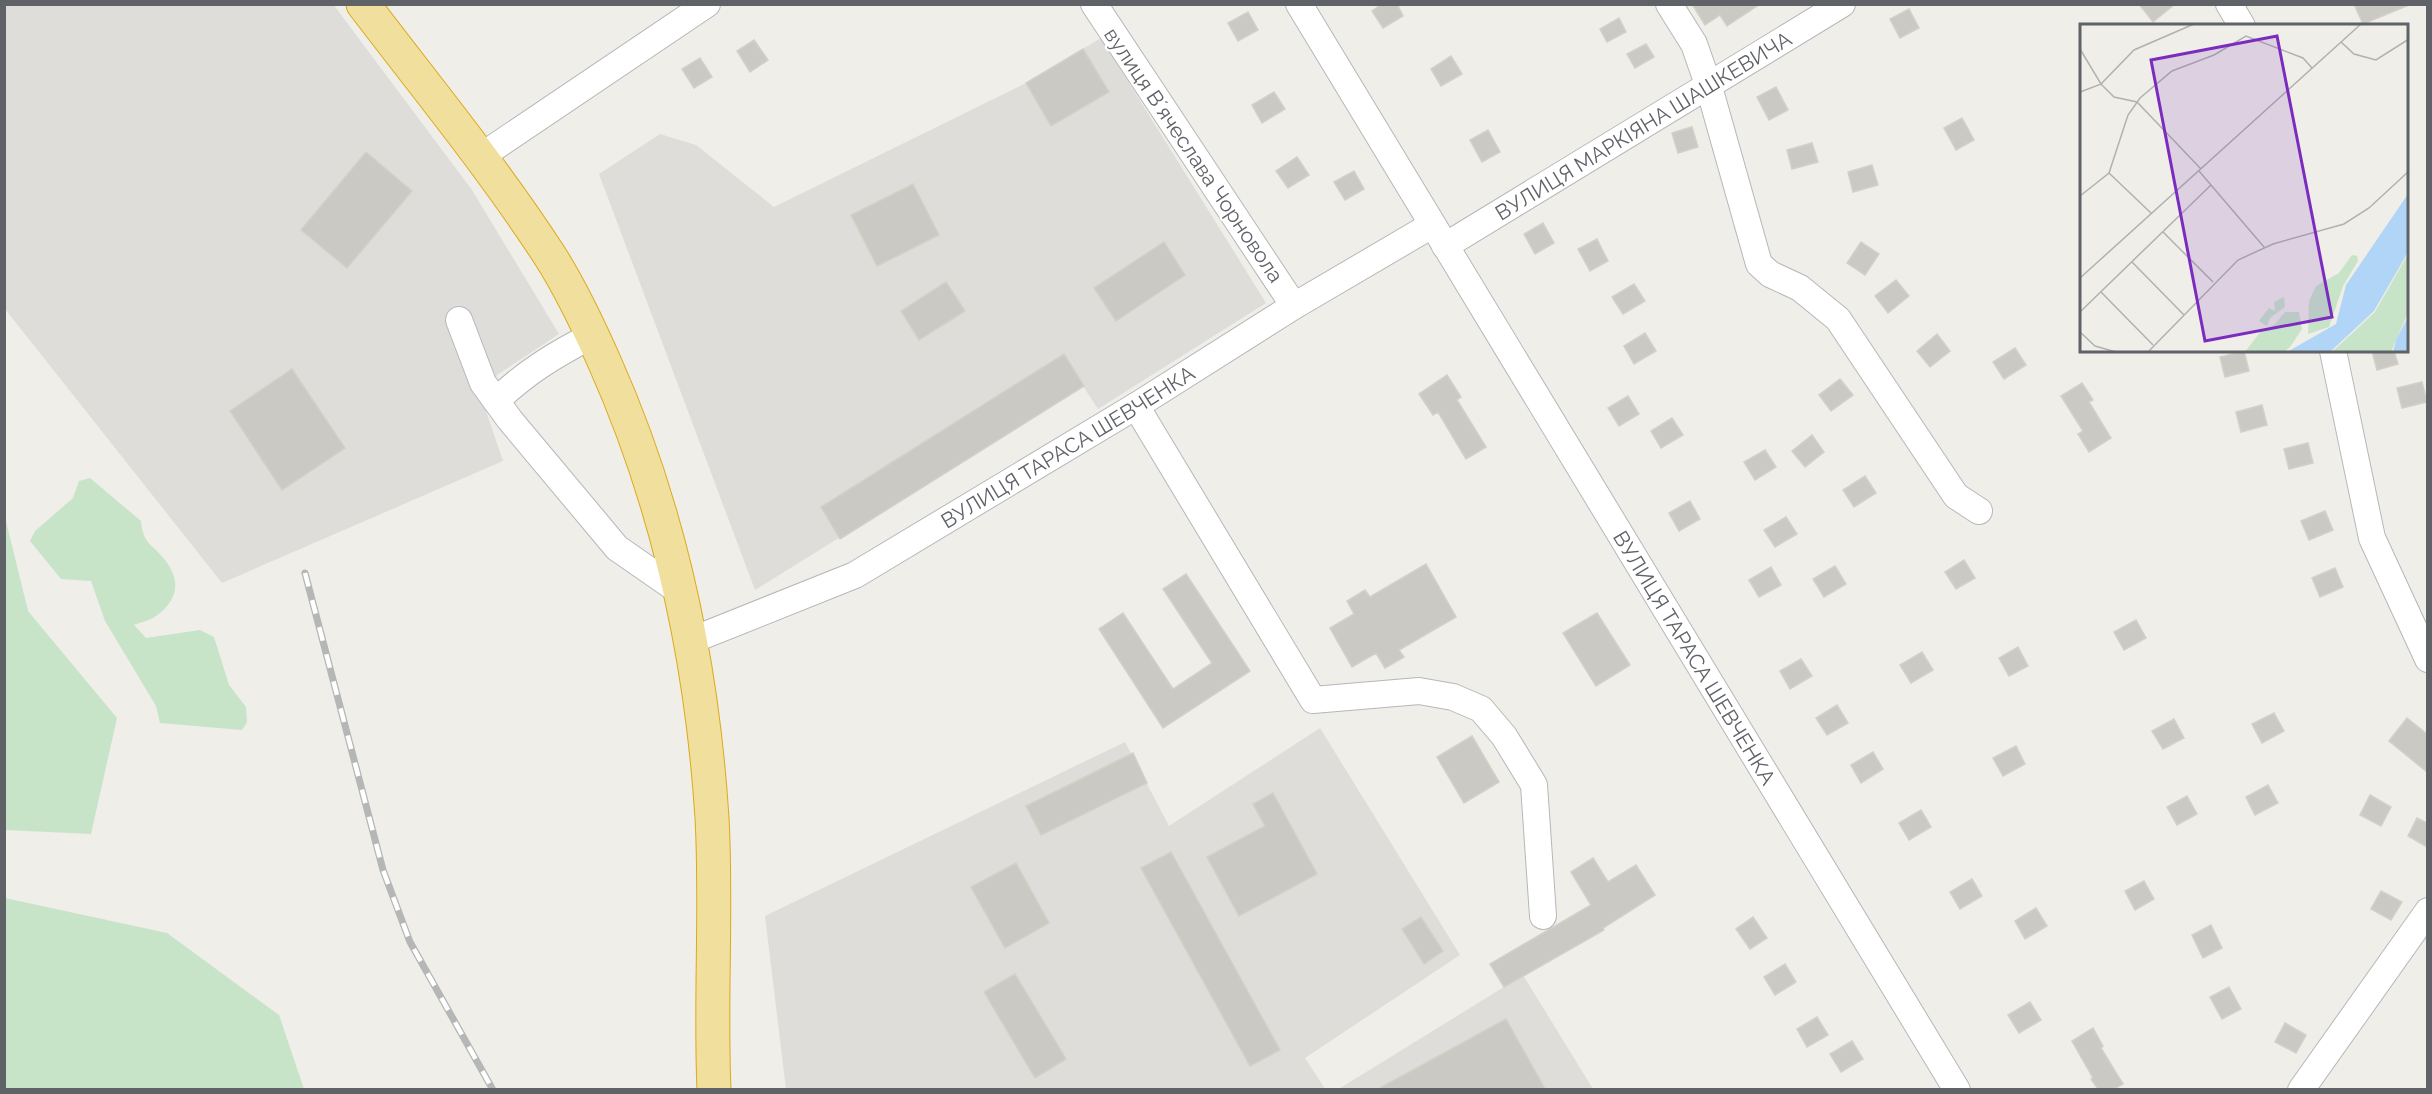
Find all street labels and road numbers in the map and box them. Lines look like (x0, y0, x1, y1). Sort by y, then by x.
street label: вулиця Вʼячеслава Чорновола (1099, 23, 1289, 287)
street label: ВУЛИЦЯ МАРКІЯНА ШАШКЕВИЧА (1490, 25, 1796, 225)
street label: ВУЛИЦЯ ТАРАСА ШЕВЧЕНКА (936, 360, 1199, 533)
street label: ВУЛИЦЯ ТАРАСА ШЕВЧЕНКА (1608, 526, 1781, 789)

